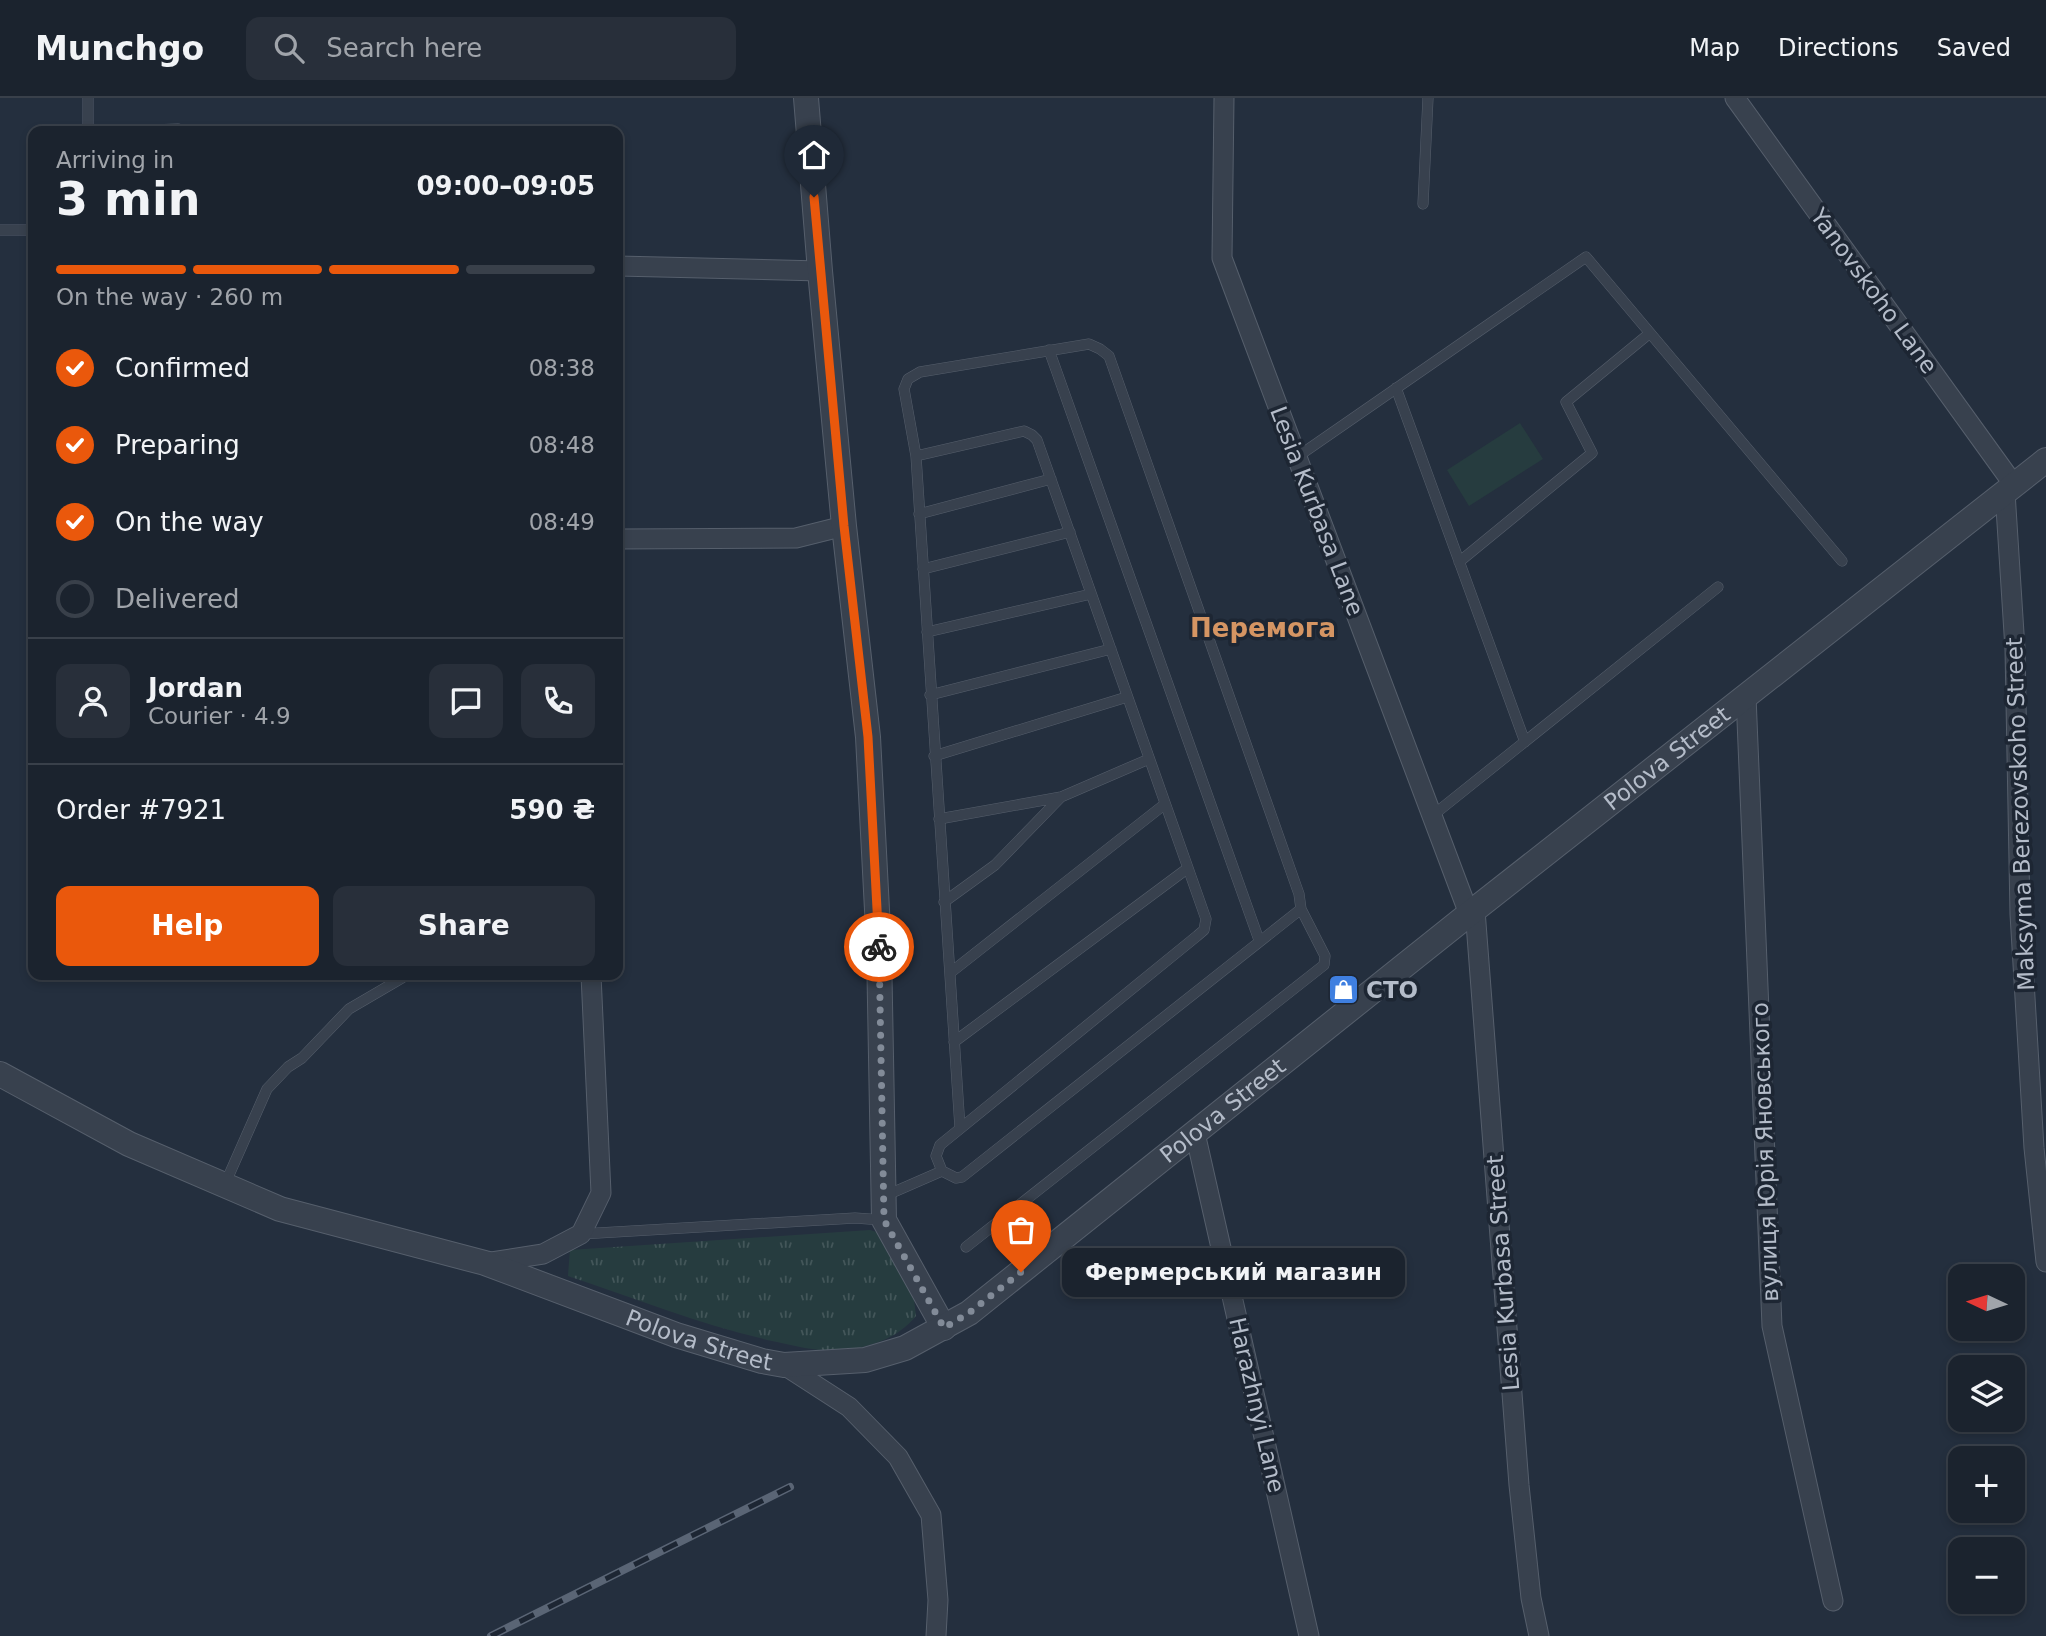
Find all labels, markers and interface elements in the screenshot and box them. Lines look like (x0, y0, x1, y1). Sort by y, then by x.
search box (246, 17, 736, 80)
text: Munchgo (35, 29, 204, 68)
icon: search (270, 29, 308, 67)
text: Search here (326, 33, 482, 63)
text: Map (1689, 34, 1740, 62)
text: Directions (1778, 34, 1899, 62)
text: Saved (1937, 34, 2011, 62)
pin (784, 125, 844, 197)
icon: home (795, 136, 833, 174)
text: Arriving in (56, 147, 174, 173)
text: 09:00–09:05 (416, 171, 595, 201)
text: 3 min (56, 172, 200, 226)
street label: Yanovskoho Lane (1805, 203, 1943, 378)
text: On the way · 260 m (56, 284, 283, 310)
icon: check (56, 349, 94, 387)
text: Confirmed (115, 353, 250, 383)
text: 08:38 (529, 355, 595, 381)
street label: Lesia Kurbasa Lane (1265, 403, 1369, 619)
icon: check (56, 426, 94, 464)
text: Preparing (115, 430, 240, 460)
text: 08:48 (529, 432, 595, 458)
icon: check (56, 503, 94, 541)
text: On the way (115, 507, 264, 537)
text: 08:49 (529, 509, 595, 535)
text: Delivered (115, 584, 239, 614)
district label: Перемога (1190, 613, 1336, 643)
street label: Maksyma Berezovskoho Street (2001, 637, 2039, 991)
button: person (56, 664, 130, 738)
button: chat (429, 664, 503, 738)
button: phone (521, 664, 595, 738)
text: Jordan (148, 673, 243, 703)
street label: Polova Street (1599, 701, 1735, 816)
text: Courier · 4.9 (148, 703, 291, 729)
text: Order #7921 (56, 795, 226, 825)
text: 590 ₴ (509, 795, 595, 825)
button: Help (56, 886, 319, 966)
button: Share (333, 886, 595, 966)
courier (844, 912, 914, 982)
icon: bike (860, 928, 898, 966)
shop icon: СТО (1326, 973, 1360, 1007)
place label: СТО (1366, 977, 1418, 1003)
street label: вулиця Юрія Яновського (1747, 1002, 1783, 1302)
street label: Polova Street (1155, 1053, 1291, 1168)
street label: Lesia Kurbasa Street (1482, 1154, 1524, 1392)
pin (991, 1200, 1051, 1272)
icon: bag (1002, 1211, 1040, 1249)
callout: Фермерський магазин (1063, 1248, 1406, 1296)
text: Фермерський магазин (1085, 1259, 1382, 1285)
north arrow (1948, 1264, 2025, 1340)
map controls (1948, 1264, 2025, 1614)
street label: Polova Street (622, 1304, 774, 1376)
street label: Harazhnyi Lane (1224, 1315, 1290, 1495)
button: layers (1948, 1355, 2025, 1432)
button: + (1948, 1446, 2025, 1523)
button: − (1948, 1537, 2025, 1614)

